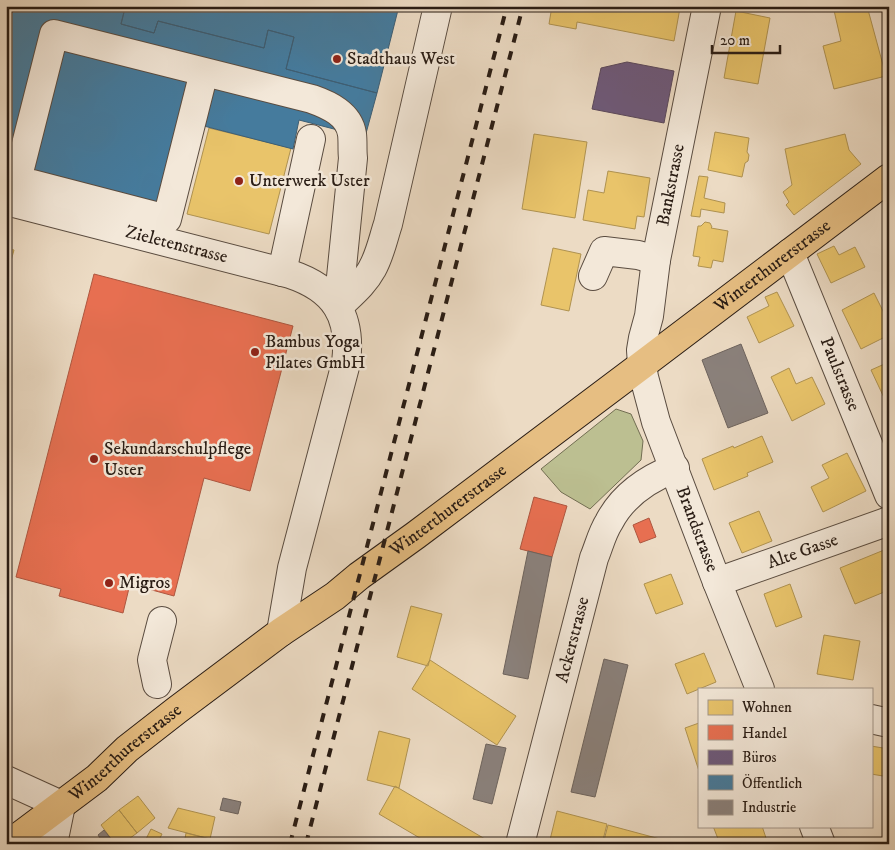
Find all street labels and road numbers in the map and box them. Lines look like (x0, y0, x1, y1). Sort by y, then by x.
street label: Bankstrasse (652, 142, 690, 228)
street label: Winterthurerstrasse (709, 215, 835, 318)
street label: Zieletenstrasse (123, 221, 230, 269)
street label: Paulstrasse (815, 334, 865, 414)
street label: Winterthurerstrasse (385, 460, 511, 562)
street label: Brandstrasse (671, 483, 723, 575)
street label: Alte Gasse (764, 529, 841, 574)
street label: Ackerstrasse (551, 594, 594, 685)
street label: Winterthurerstrasse (64, 699, 186, 807)

